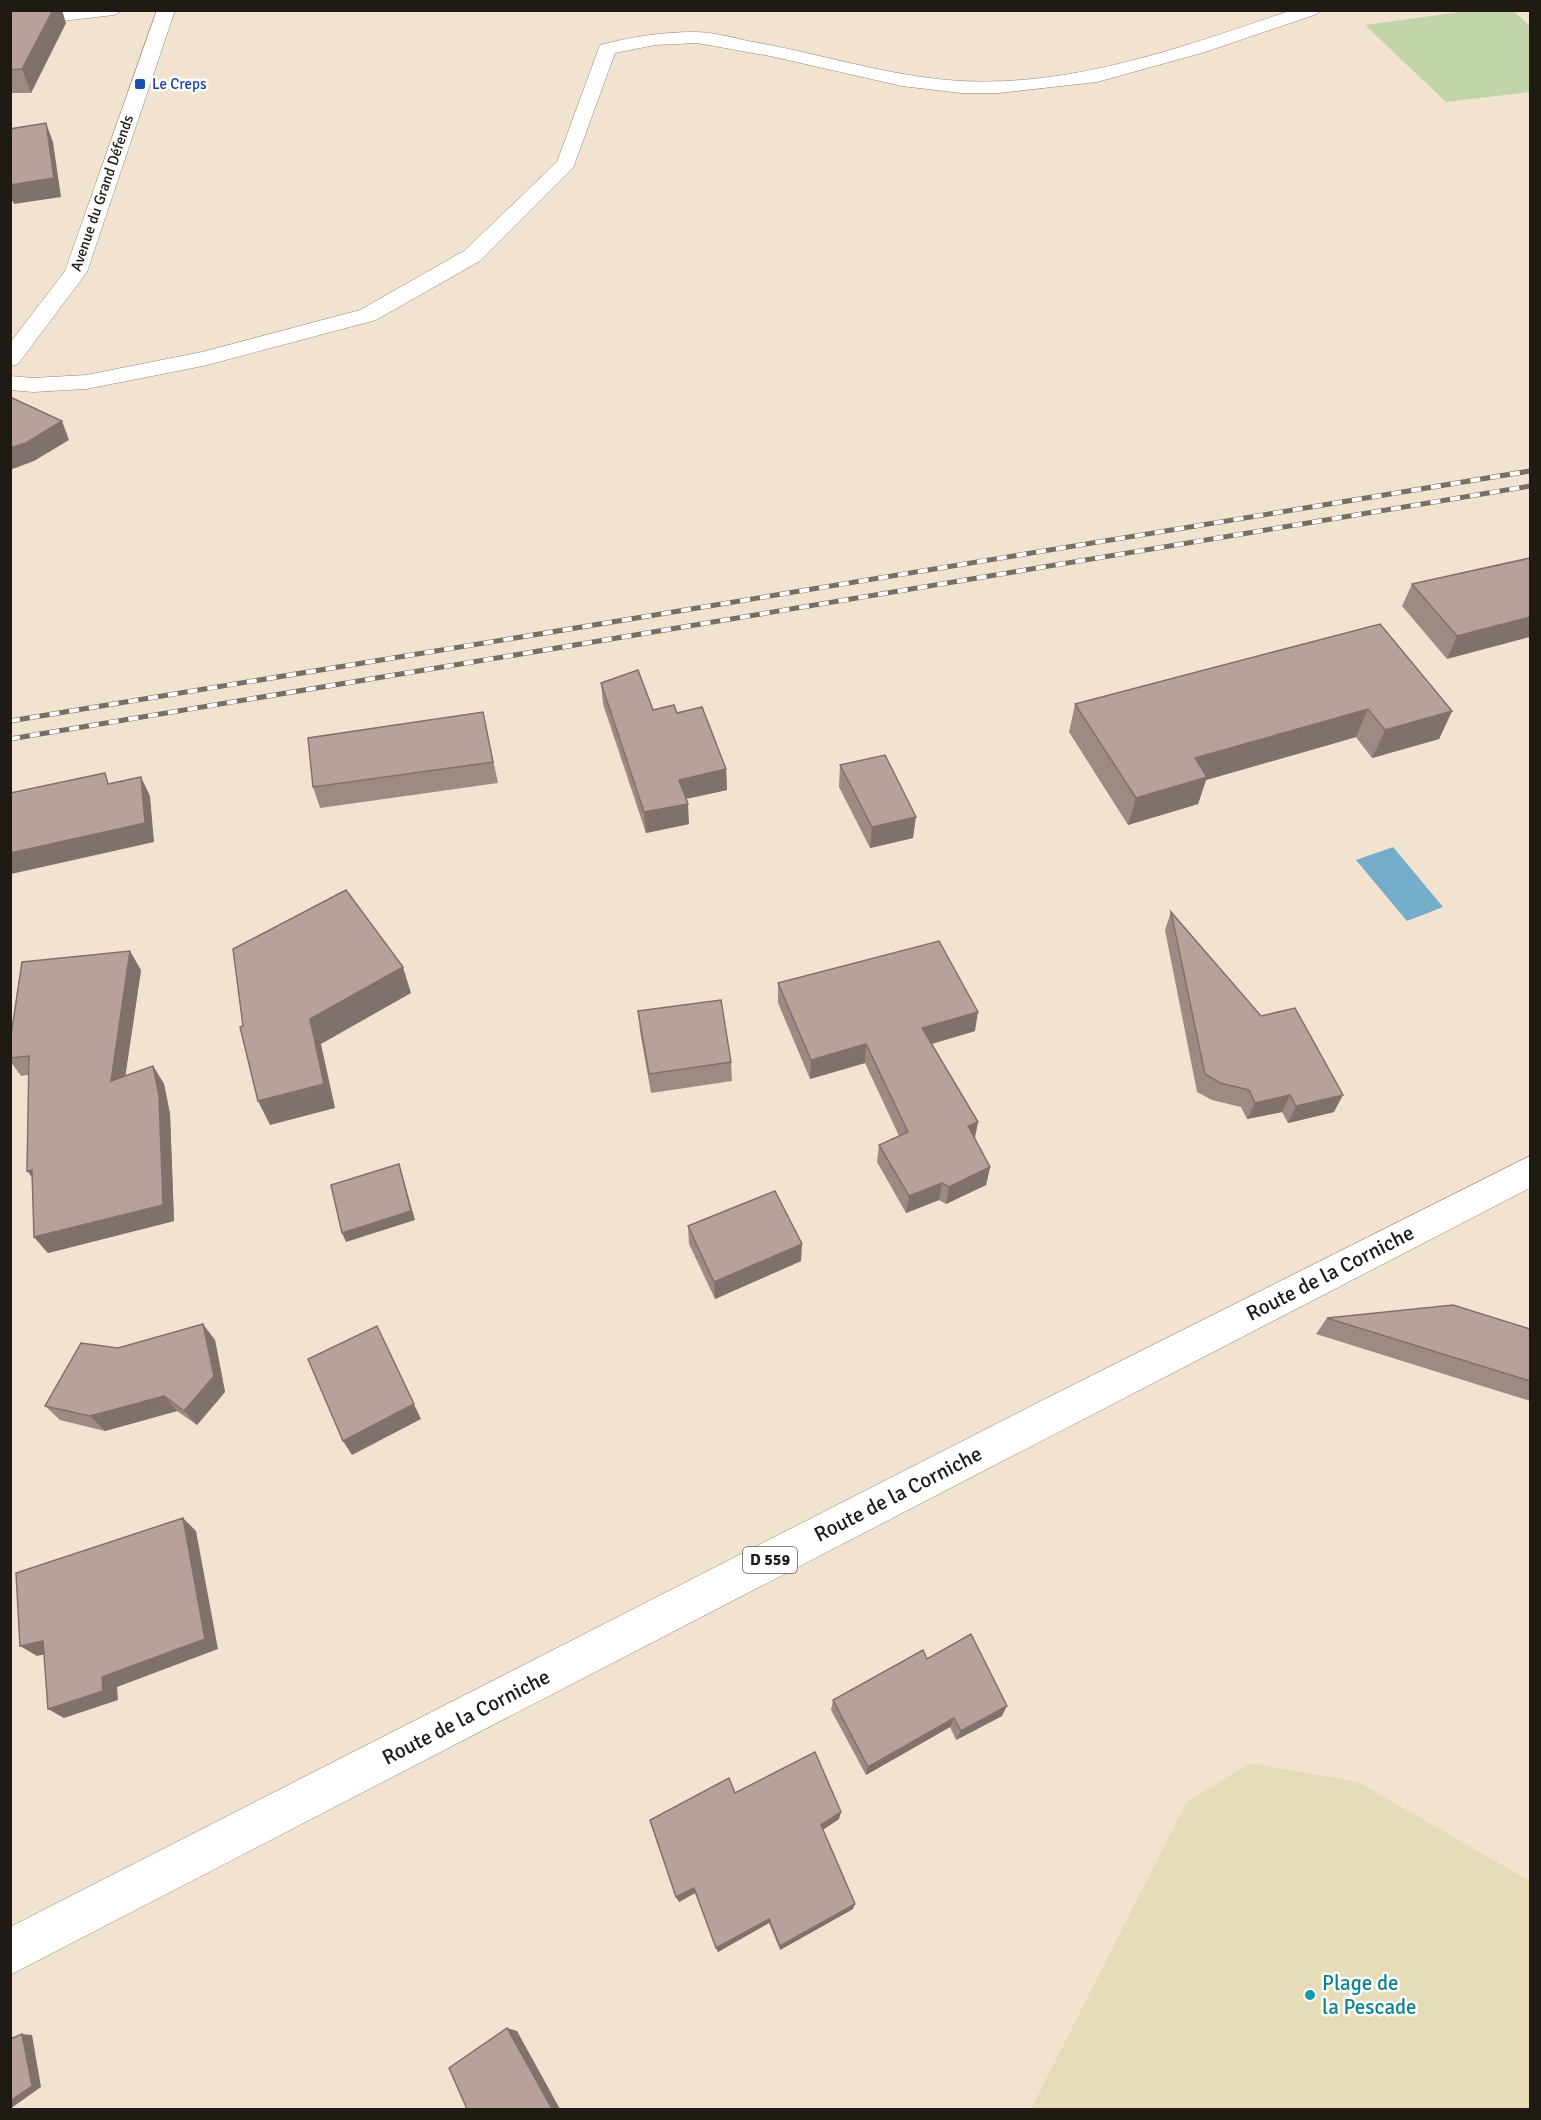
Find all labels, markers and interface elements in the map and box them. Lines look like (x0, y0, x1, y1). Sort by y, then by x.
place label: Le Creps (152, 75, 207, 93)
marker: Le Creps (133, 77, 147, 91)
street label: Avenue du Grand Défends (67, 112, 137, 274)
street label: Route de la Corniche (1242, 1219, 1418, 1327)
street label: Route de la Corniche (810, 1440, 986, 1548)
road number: D 559 (743, 1547, 797, 1573)
street label: Route de la Corniche (378, 1663, 554, 1771)
place label: Plage de la Pescade (1322, 1970, 1417, 2020)
marker: Plage de la Pescade (1303, 1988, 1317, 2002)

